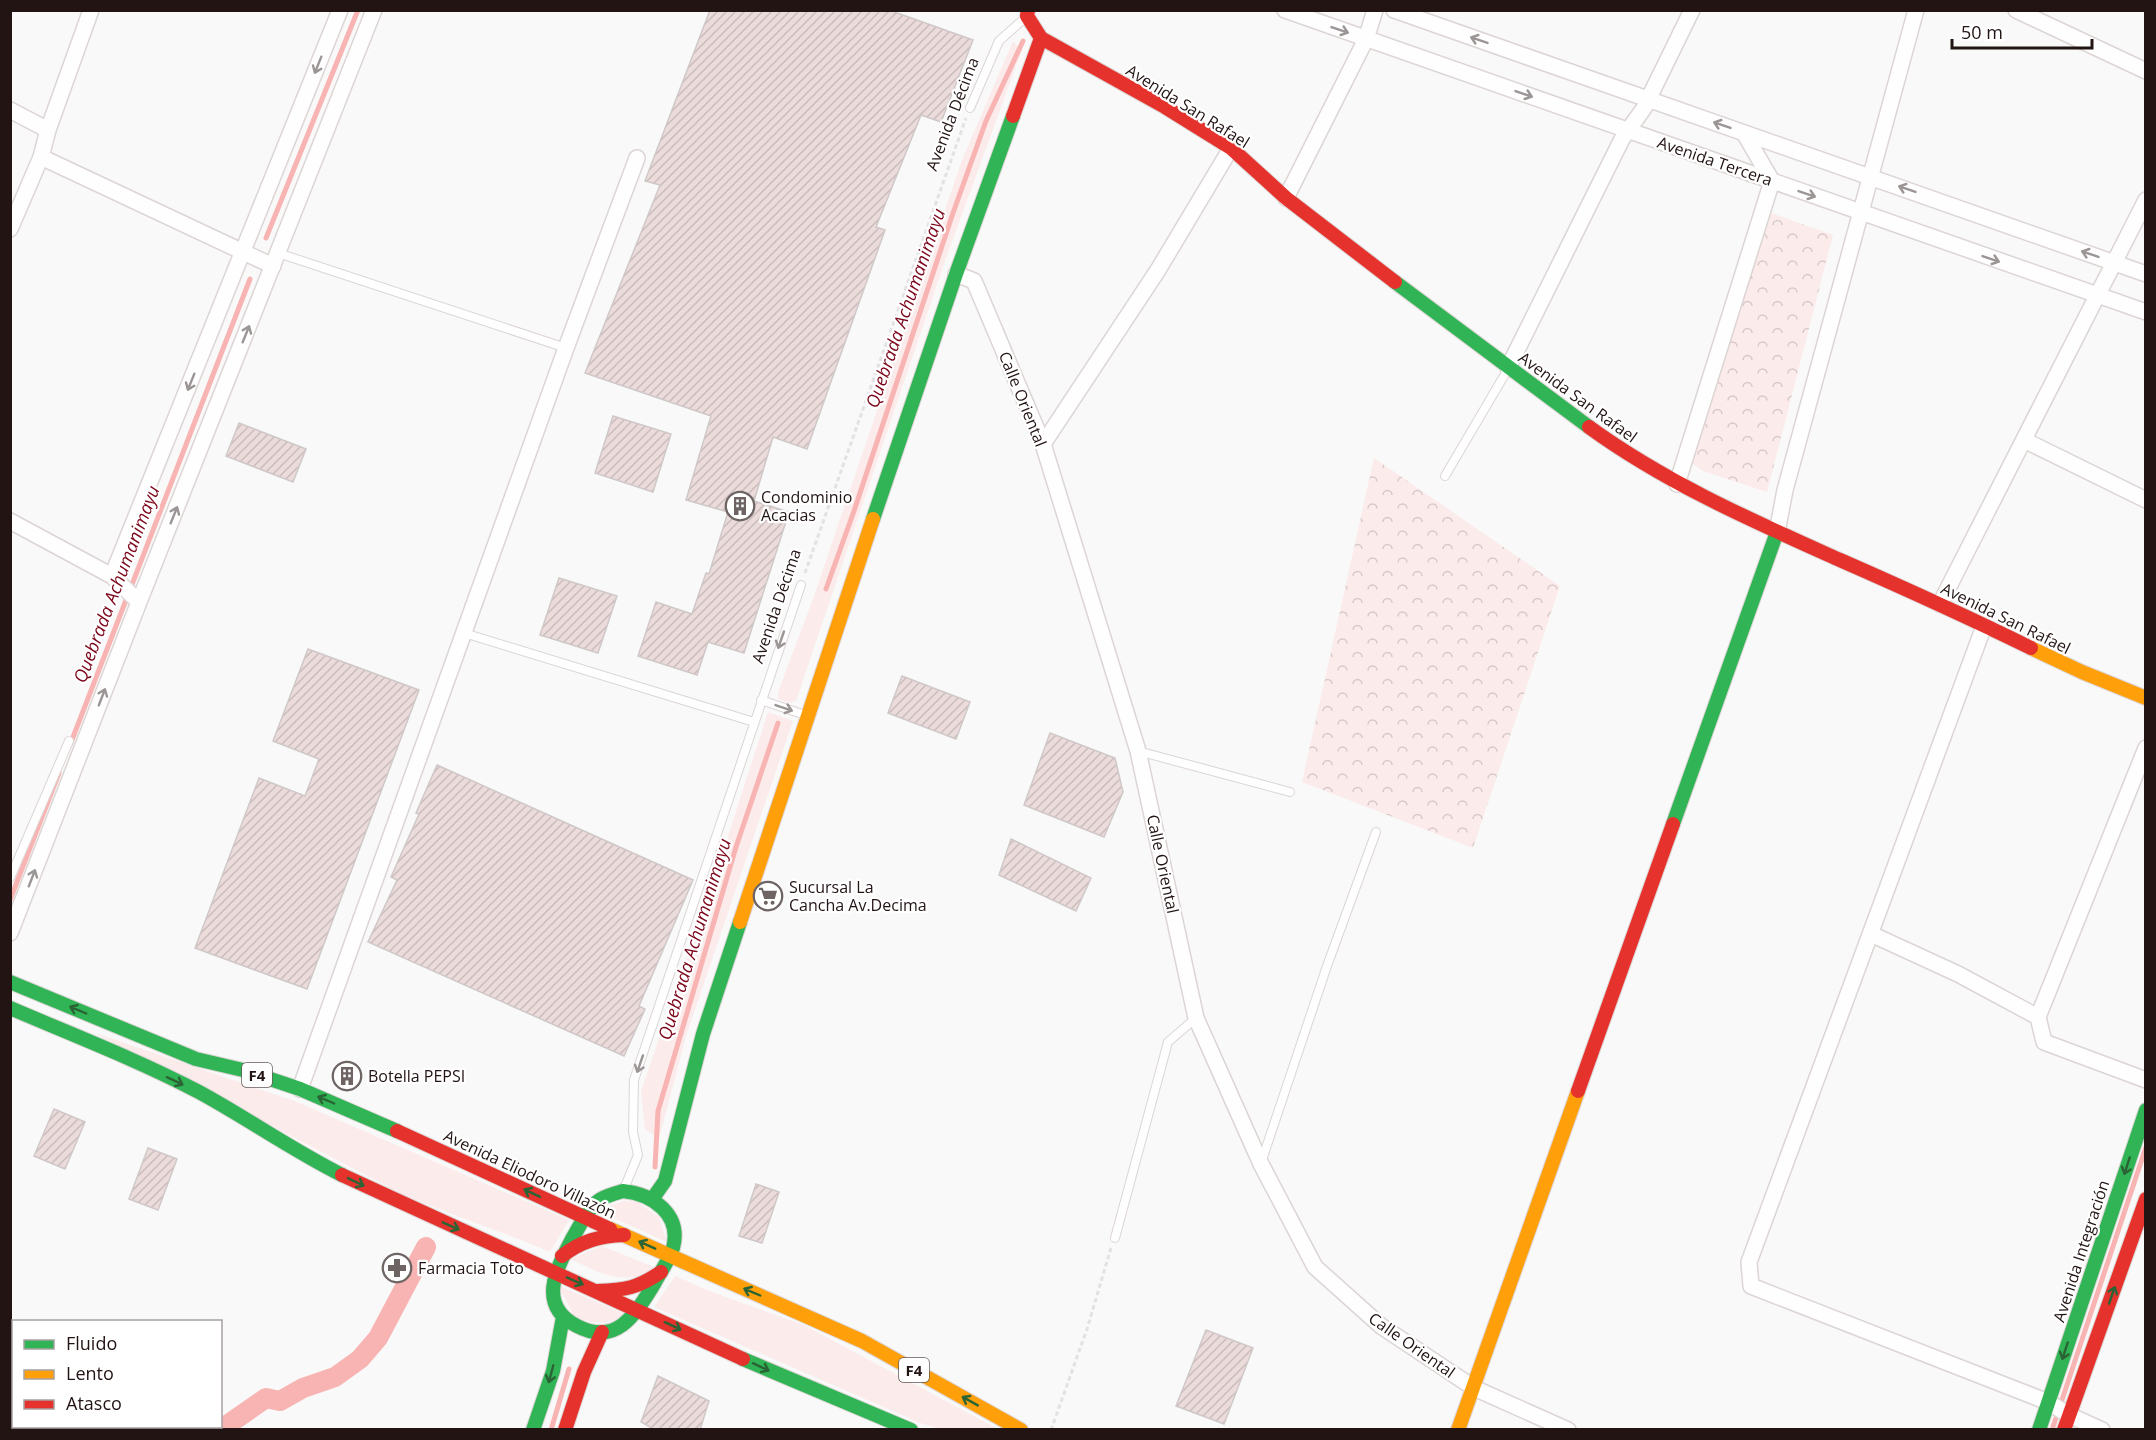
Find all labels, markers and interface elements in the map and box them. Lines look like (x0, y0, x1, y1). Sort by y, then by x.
scale bar (1952, 12, 2092, 50)
text: 50 m (1961, 20, 2003, 44)
one-way arrow (1330, 25, 1349, 36)
one-way arrow (1470, 34, 1489, 45)
street label: Avenida Décima (920, 54, 984, 174)
one-way arrow (312, 55, 323, 74)
street label: Avenida San Rafael (1122, 59, 1254, 153)
one-way arrow (1514, 90, 1533, 101)
one-way arrow (1713, 119, 1732, 130)
street label: Avenida Tercera (1655, 131, 1775, 191)
one-way arrow (1898, 183, 1916, 194)
one-way arrow (1797, 189, 1816, 200)
water label: Quebrada Achumanimayu (860, 205, 950, 411)
one-way arrow (2081, 248, 2100, 259)
one-way arrow (1981, 254, 2000, 265)
one-way arrow (241, 325, 252, 344)
street label: Avenida San Rafael (1514, 347, 1642, 447)
street label: Calle Oriental (994, 348, 1052, 450)
one-way arrow (185, 372, 196, 391)
water label: Quebrada Achumanimayu (67, 482, 165, 686)
place label: Condominio Acacias (761, 486, 852, 526)
building icon: Condominio Acacias (724, 490, 756, 522)
one-way arrow (169, 506, 180, 525)
street label: Avenida Décima (746, 546, 806, 666)
street label: Avenida San Rafael (1938, 577, 2074, 659)
one-way arrow (775, 630, 786, 649)
one-way arrow (98, 688, 109, 706)
one-way arrow (774, 703, 793, 714)
street label: Calle Oriental (1142, 812, 1184, 916)
water label: Quebrada Achumanimayu (652, 835, 736, 1043)
one-way arrow (27, 870, 38, 888)
place label: Sucursal La Cancha Av.Decima (789, 876, 927, 916)
supermarket icon: Sucursal La Cancha Av.Decima (752, 880, 784, 912)
one-way arrow (69, 1004, 87, 1015)
one-way arrow (633, 1054, 644, 1073)
building icon: Botella PEPSI (331, 1060, 363, 1092)
road number: F4 (242, 1063, 272, 1087)
place label: Botella PEPSI (368, 1065, 465, 1087)
one-way arrow (165, 1075, 183, 1087)
one-way arrow (317, 1094, 336, 1105)
street label: Avenida Eliodoro Villazón (440, 1124, 620, 1224)
one-way arrow (2121, 1156, 2132, 1175)
one-way arrow (347, 1176, 364, 1188)
street label: Avenida Integración (2048, 1177, 2114, 1325)
one-way arrow (523, 1187, 541, 1198)
one-way arrow (442, 1222, 460, 1233)
one-way arrow (639, 1239, 657, 1251)
pharmacy icon: Farmacia Toto (381, 1252, 413, 1284)
place label: Farmacia Toto (418, 1257, 524, 1279)
one-way arrow (566, 1276, 584, 1288)
one-way arrow (743, 1286, 762, 1297)
one-way arrow (2107, 1286, 2118, 1305)
street label: Calle Oriental (1364, 1307, 1460, 1383)
legend (12, 1320, 222, 1428)
one-way arrow (663, 1321, 681, 1333)
text: Fluido (66, 1331, 117, 1355)
one-way arrow (2059, 1341, 2070, 1360)
road number: F4 (899, 1358, 929, 1382)
text: Lento (66, 1361, 114, 1385)
one-way arrow (751, 1362, 769, 1373)
one-way arrow (545, 1364, 557, 1383)
text: Atasco (66, 1391, 122, 1415)
one-way arrow (961, 1395, 979, 1406)

